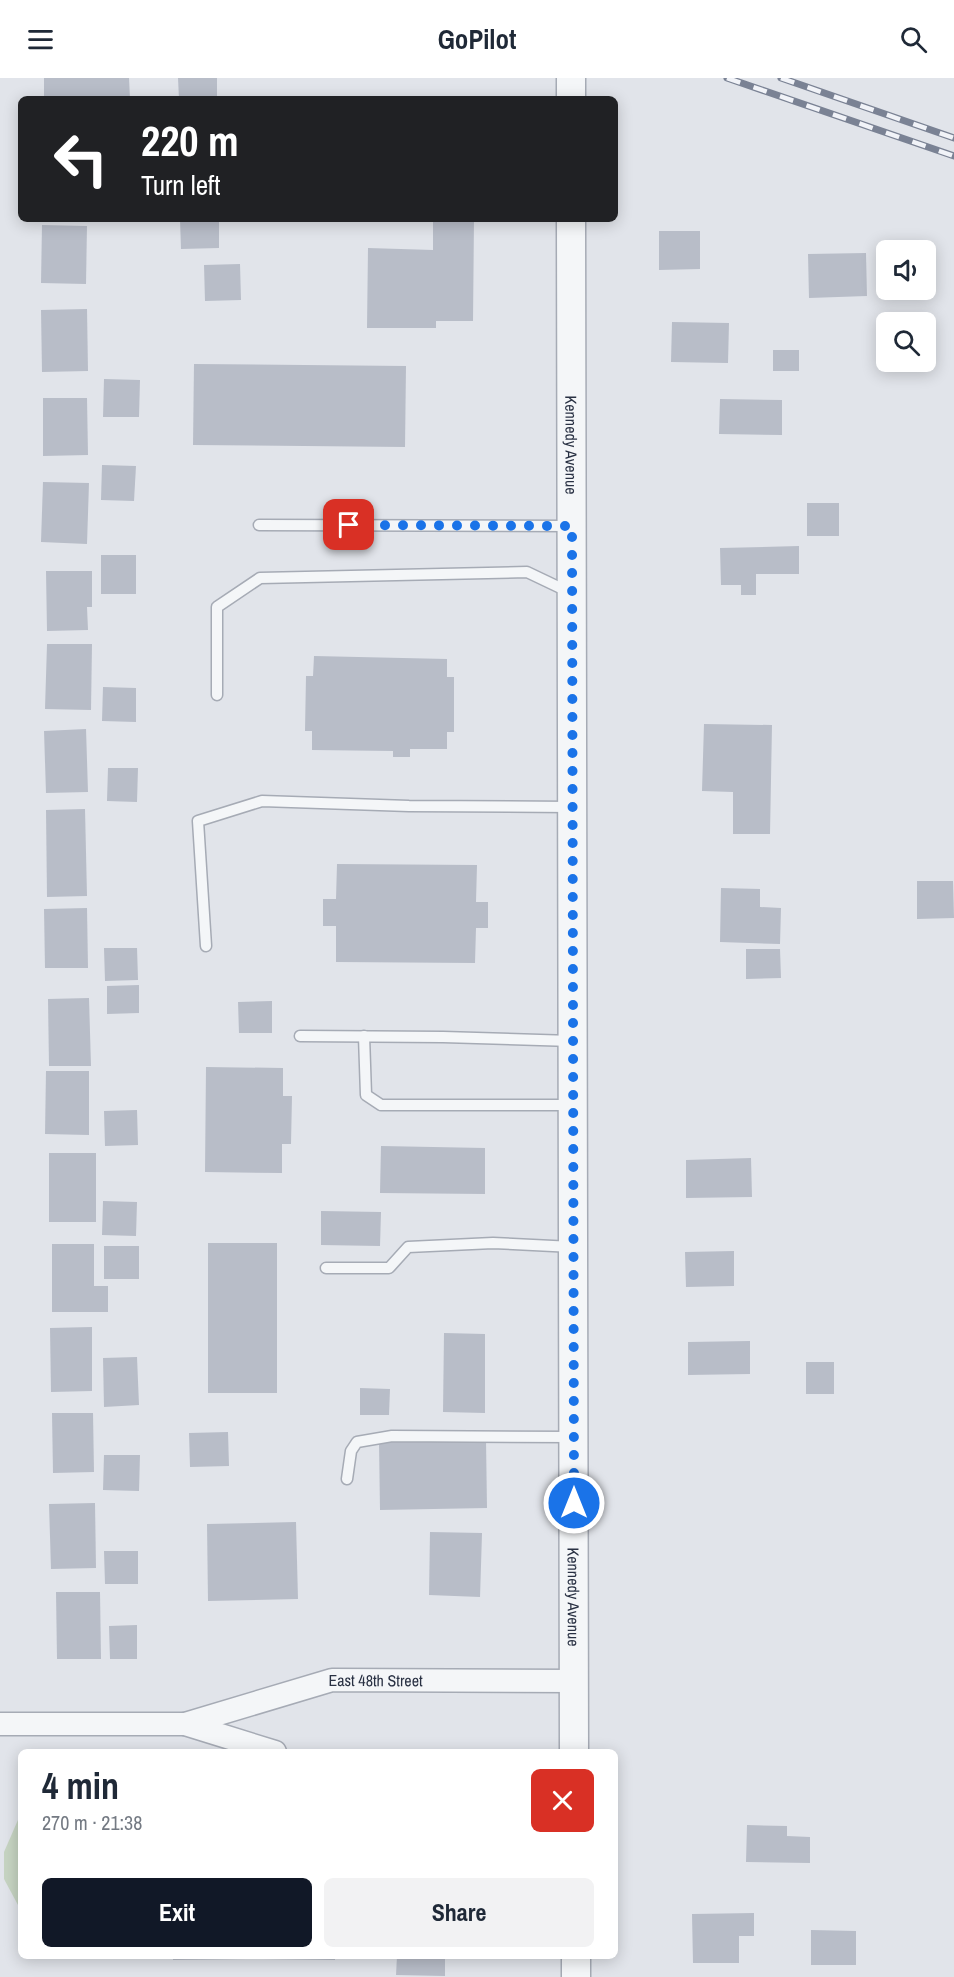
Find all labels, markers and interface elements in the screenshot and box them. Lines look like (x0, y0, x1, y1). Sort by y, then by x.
text: GoPilot (438, 21, 516, 57)
icon: menu (24, 23, 57, 56)
icon: search (897, 23, 930, 56)
text: 220 m (141, 113, 239, 169)
icon: left (42, 120, 120, 198)
text: Turn left (141, 167, 220, 203)
map controls (876, 240, 936, 372)
button: sound (876, 240, 936, 300)
button: search (876, 312, 936, 372)
street label: Kennedy Avenue (560, 395, 583, 495)
pin (323, 499, 374, 550)
icon: arrive (332, 508, 365, 541)
position arrow (542, 1471, 606, 1535)
street label: Kennedy Avenue (563, 1547, 585, 1647)
street label: East 48th Street (328, 1669, 423, 1691)
text: 4 min (42, 1762, 119, 1810)
button: close (531, 1769, 594, 1832)
text: 270 m · 21:38 (42, 1809, 142, 1836)
button: Exit (42, 1878, 312, 1947)
button: Share (324, 1878, 594, 1947)

